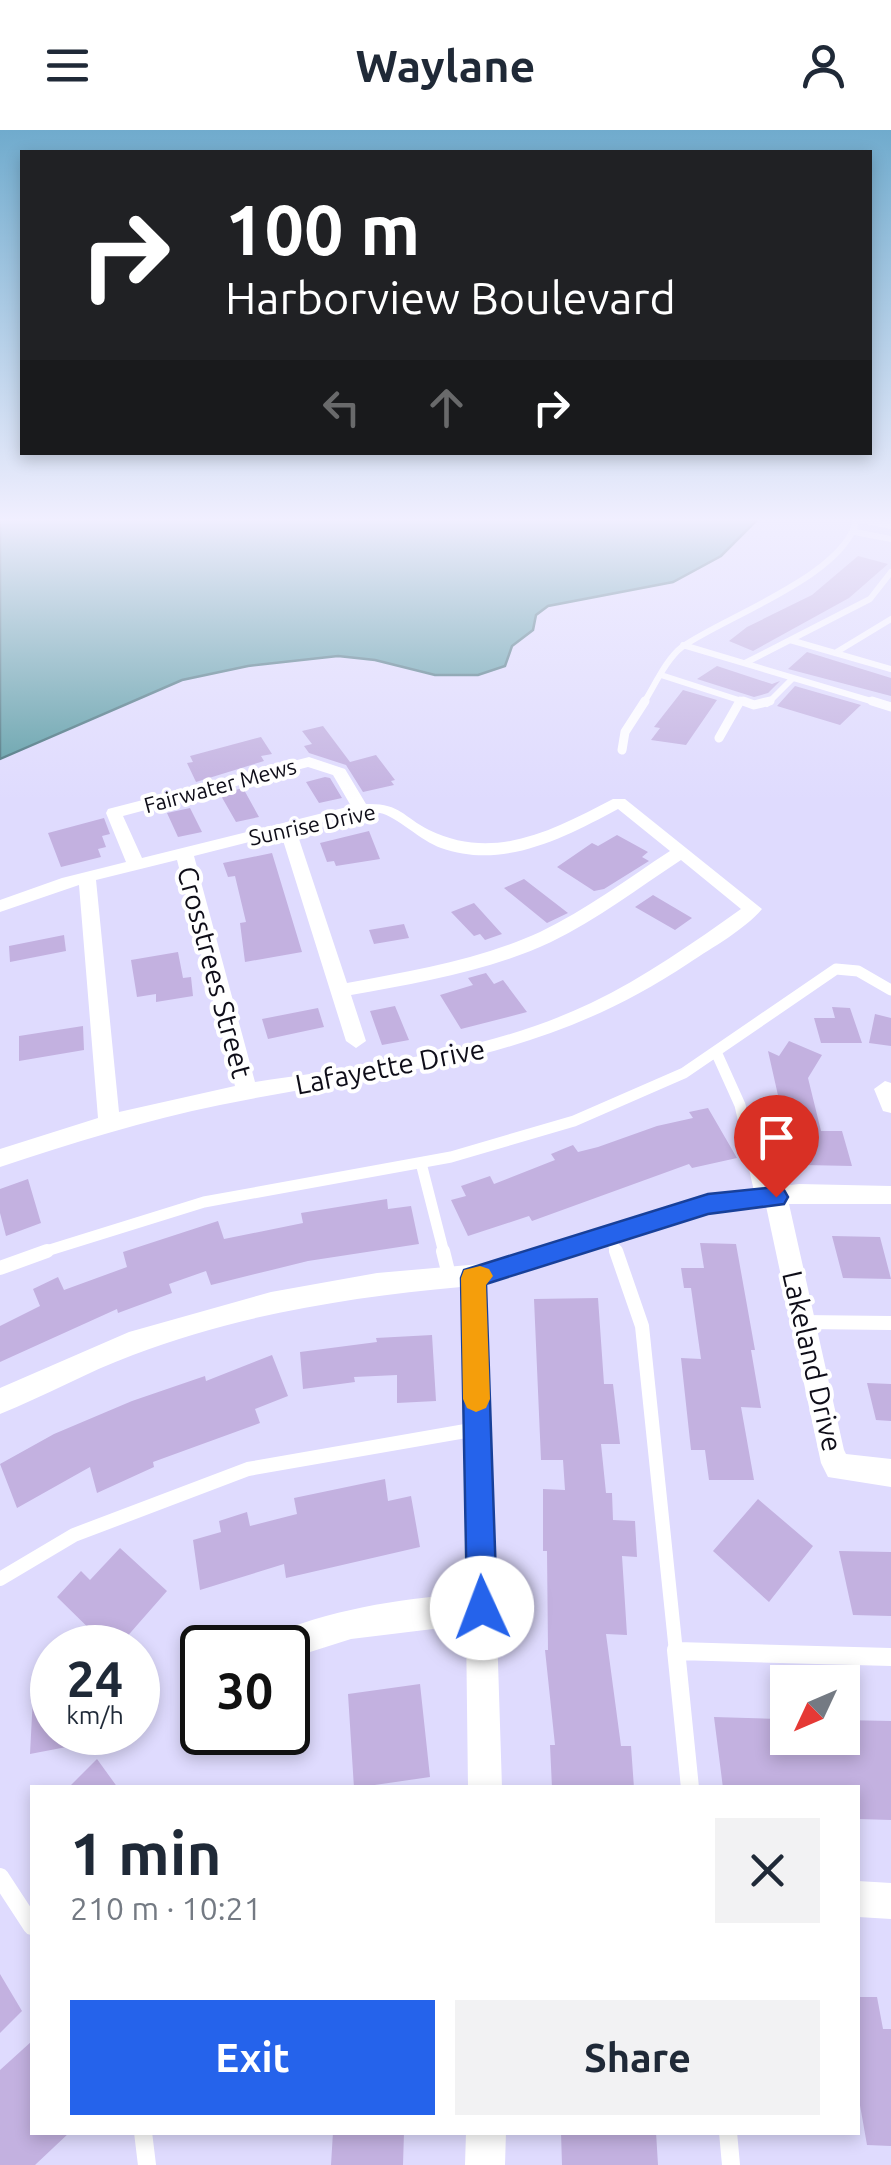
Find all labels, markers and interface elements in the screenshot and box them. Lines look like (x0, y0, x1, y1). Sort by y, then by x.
icon: menu (40, 38, 95, 93)
icon: person (796, 38, 851, 93)
text: Waylane (356, 40, 535, 91)
icon: right (60, 190, 190, 320)
text: 100 m (225, 190, 420, 268)
text: Harborview Boulevard (225, 272, 676, 323)
icon: left (314, 380, 369, 435)
icon: ahead (419, 380, 474, 435)
icon: right (524, 380, 579, 435)
street label: Fairwater Mews (141, 753, 299, 817)
street label: Sunrise Drive (246, 798, 378, 850)
street label: Crosstrees Street (172, 863, 258, 1081)
street label: Lafayette Drive (293, 1032, 487, 1100)
pin (734, 1095, 819, 1198)
icon: arrive (749, 1110, 804, 1165)
street label: Lakeland Drive (777, 1268, 849, 1454)
position arrow (430, 1556, 534, 1660)
speed limit sign: 30 (180, 1625, 310, 1755)
text: 24 (67, 1650, 123, 1706)
north arrow (770, 1665, 860, 1755)
map controls (770, 1665, 860, 1755)
text: km/h (66, 1701, 124, 1729)
button: close (715, 1818, 820, 1923)
text: 1 min (70, 1819, 222, 1886)
text: 210 m · 10:21 (70, 1890, 262, 1926)
button: Exit (70, 2000, 435, 2115)
button: Share (455, 2000, 820, 2115)

